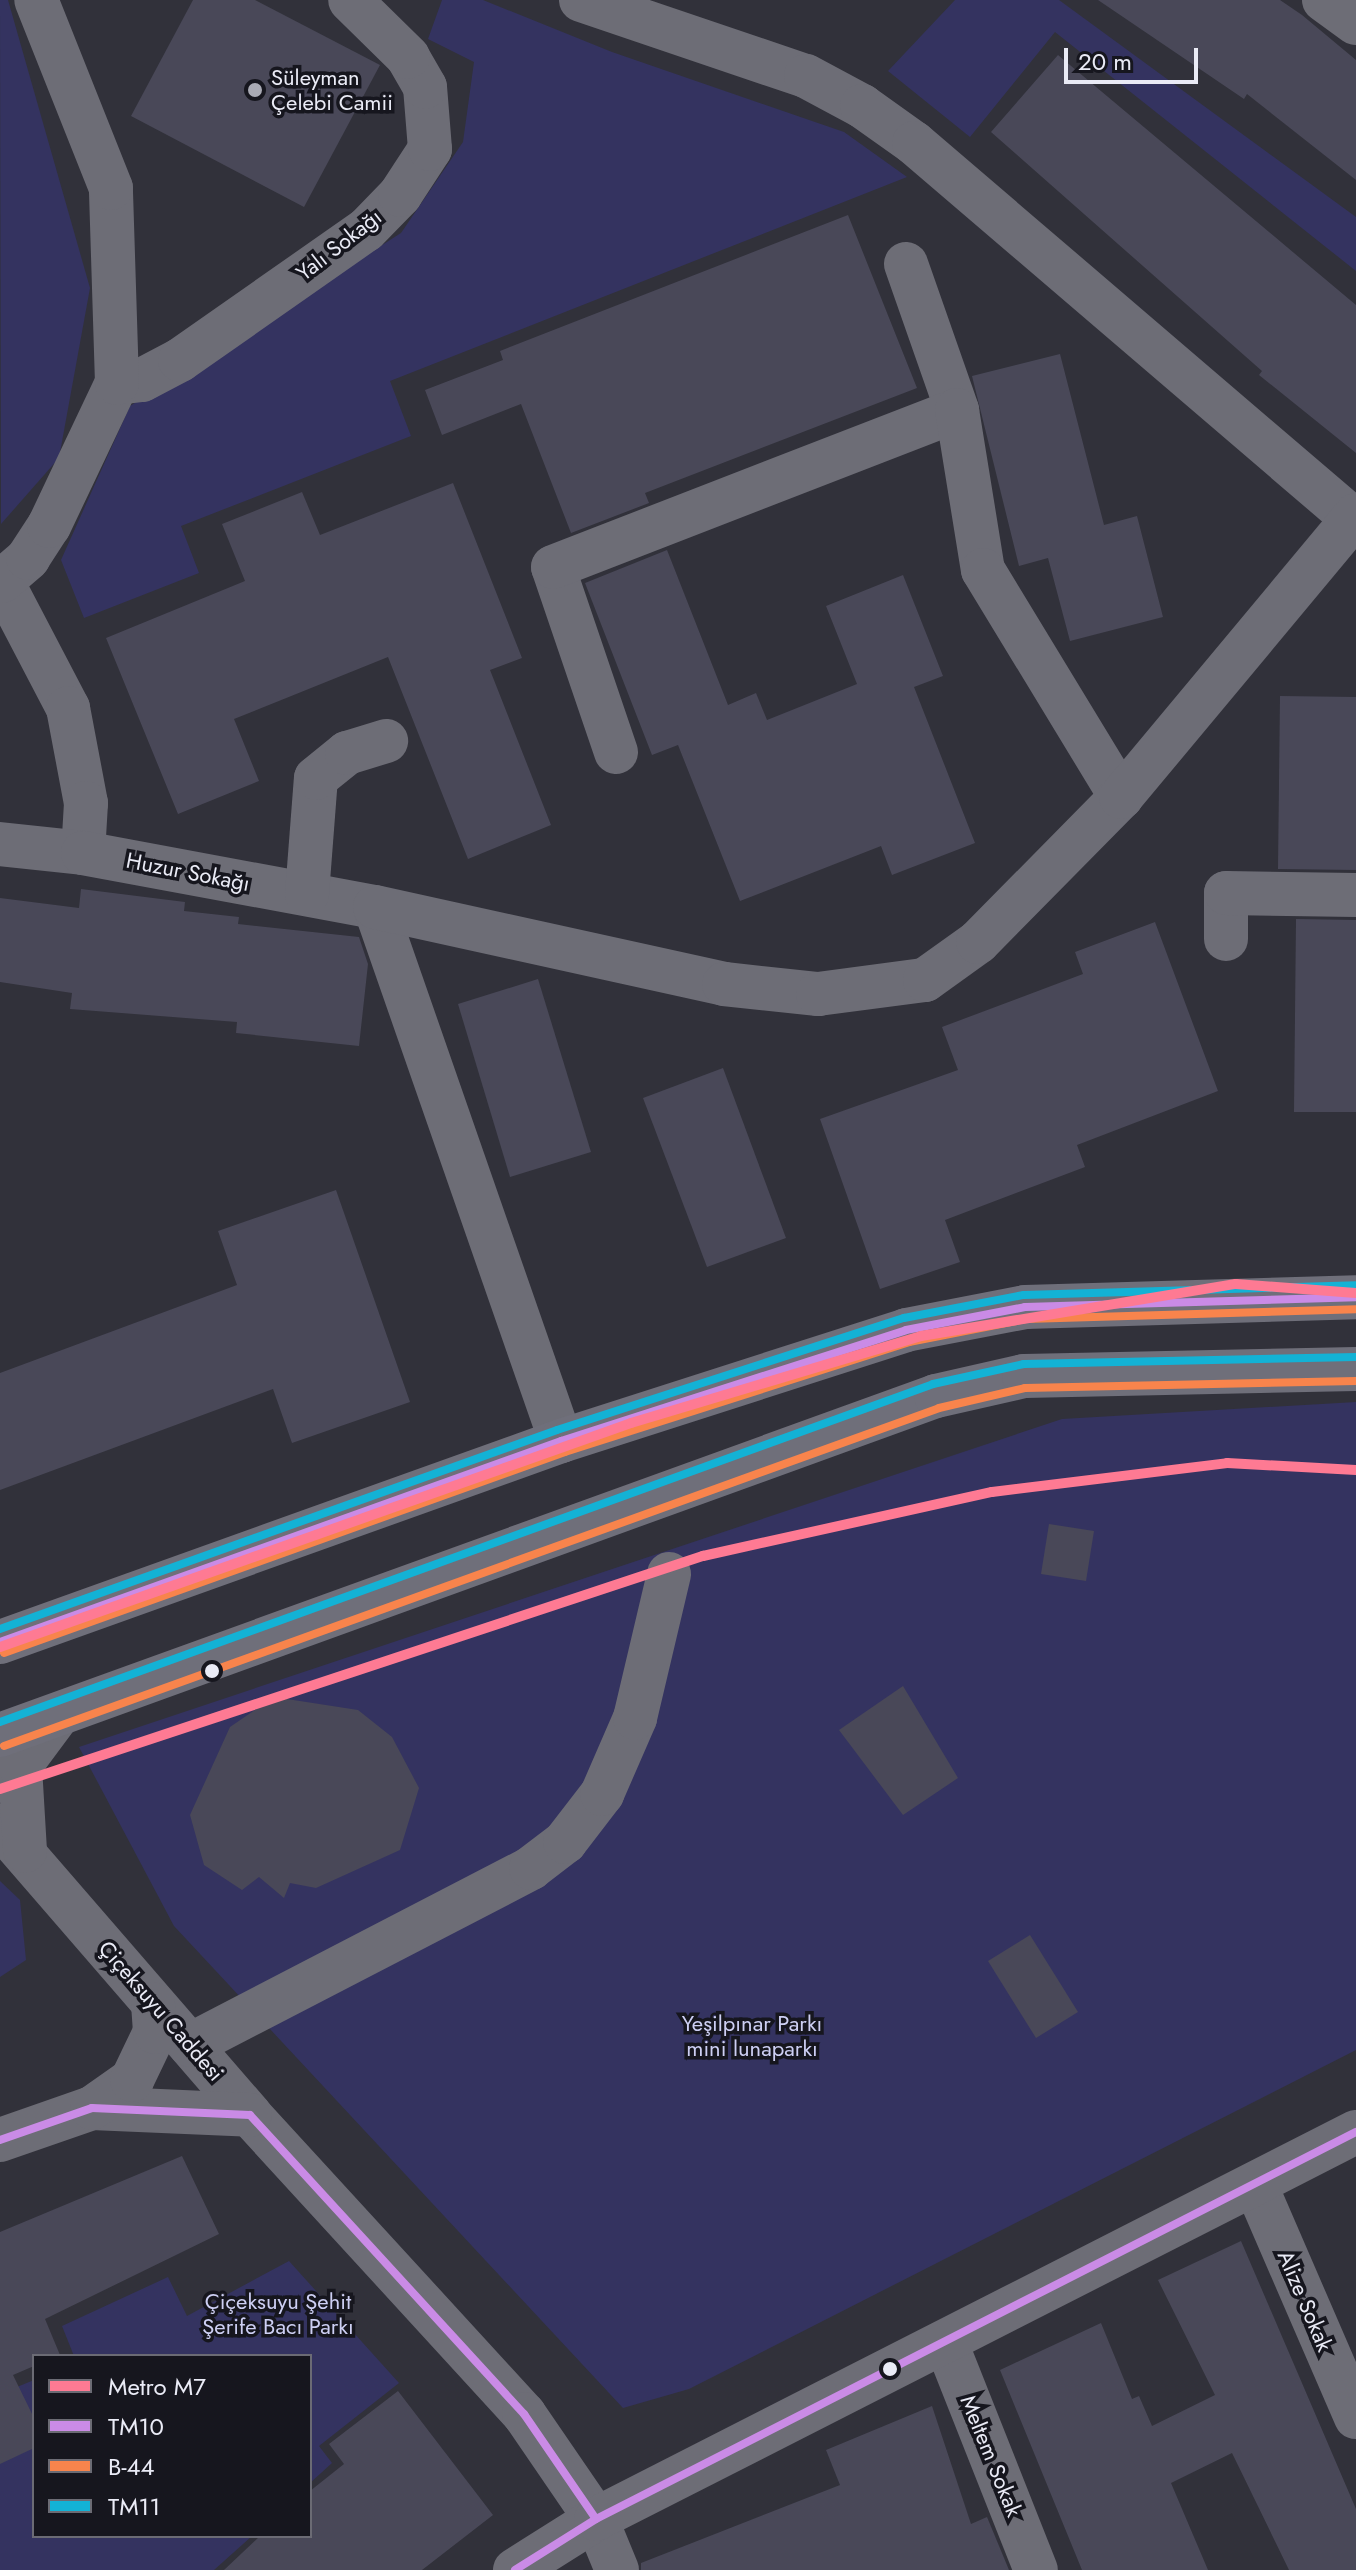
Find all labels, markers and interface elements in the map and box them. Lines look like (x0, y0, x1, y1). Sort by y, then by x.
scale bar (1068, 32, 1202, 82)
text: 20 m (1078, 44, 1132, 79)
place label: Süleyman Çelebi Camii (271, 64, 393, 116)
marker: Süleyman Çelebi Camii (246, 81, 264, 99)
street label: Yalı Sokağı (291, 204, 387, 286)
street label: Huzur Sokağı (124, 847, 252, 897)
unlabelled marker (204, 1663, 220, 1679)
street label: Çiçeksuyu Caddesi (93, 1935, 229, 2087)
park label: Yeşilpınar Parkı mini lunaparkı (682, 2010, 822, 2062)
street label: Alize Sokak (1272, 2247, 1338, 2355)
park label: Çiçeksuyu Şehit Şerife Bacı Parkı (202, 2288, 354, 2340)
legend (32, 2354, 312, 2538)
unlabelled marker (882, 2361, 898, 2377)
text: Metro M7 (108, 2369, 206, 2404)
street label: Meltem Sokak (955, 2391, 1027, 2521)
text: TM10 (108, 2409, 164, 2444)
text: B-44 (108, 2449, 154, 2484)
text: TM11 (108, 2489, 160, 2524)

